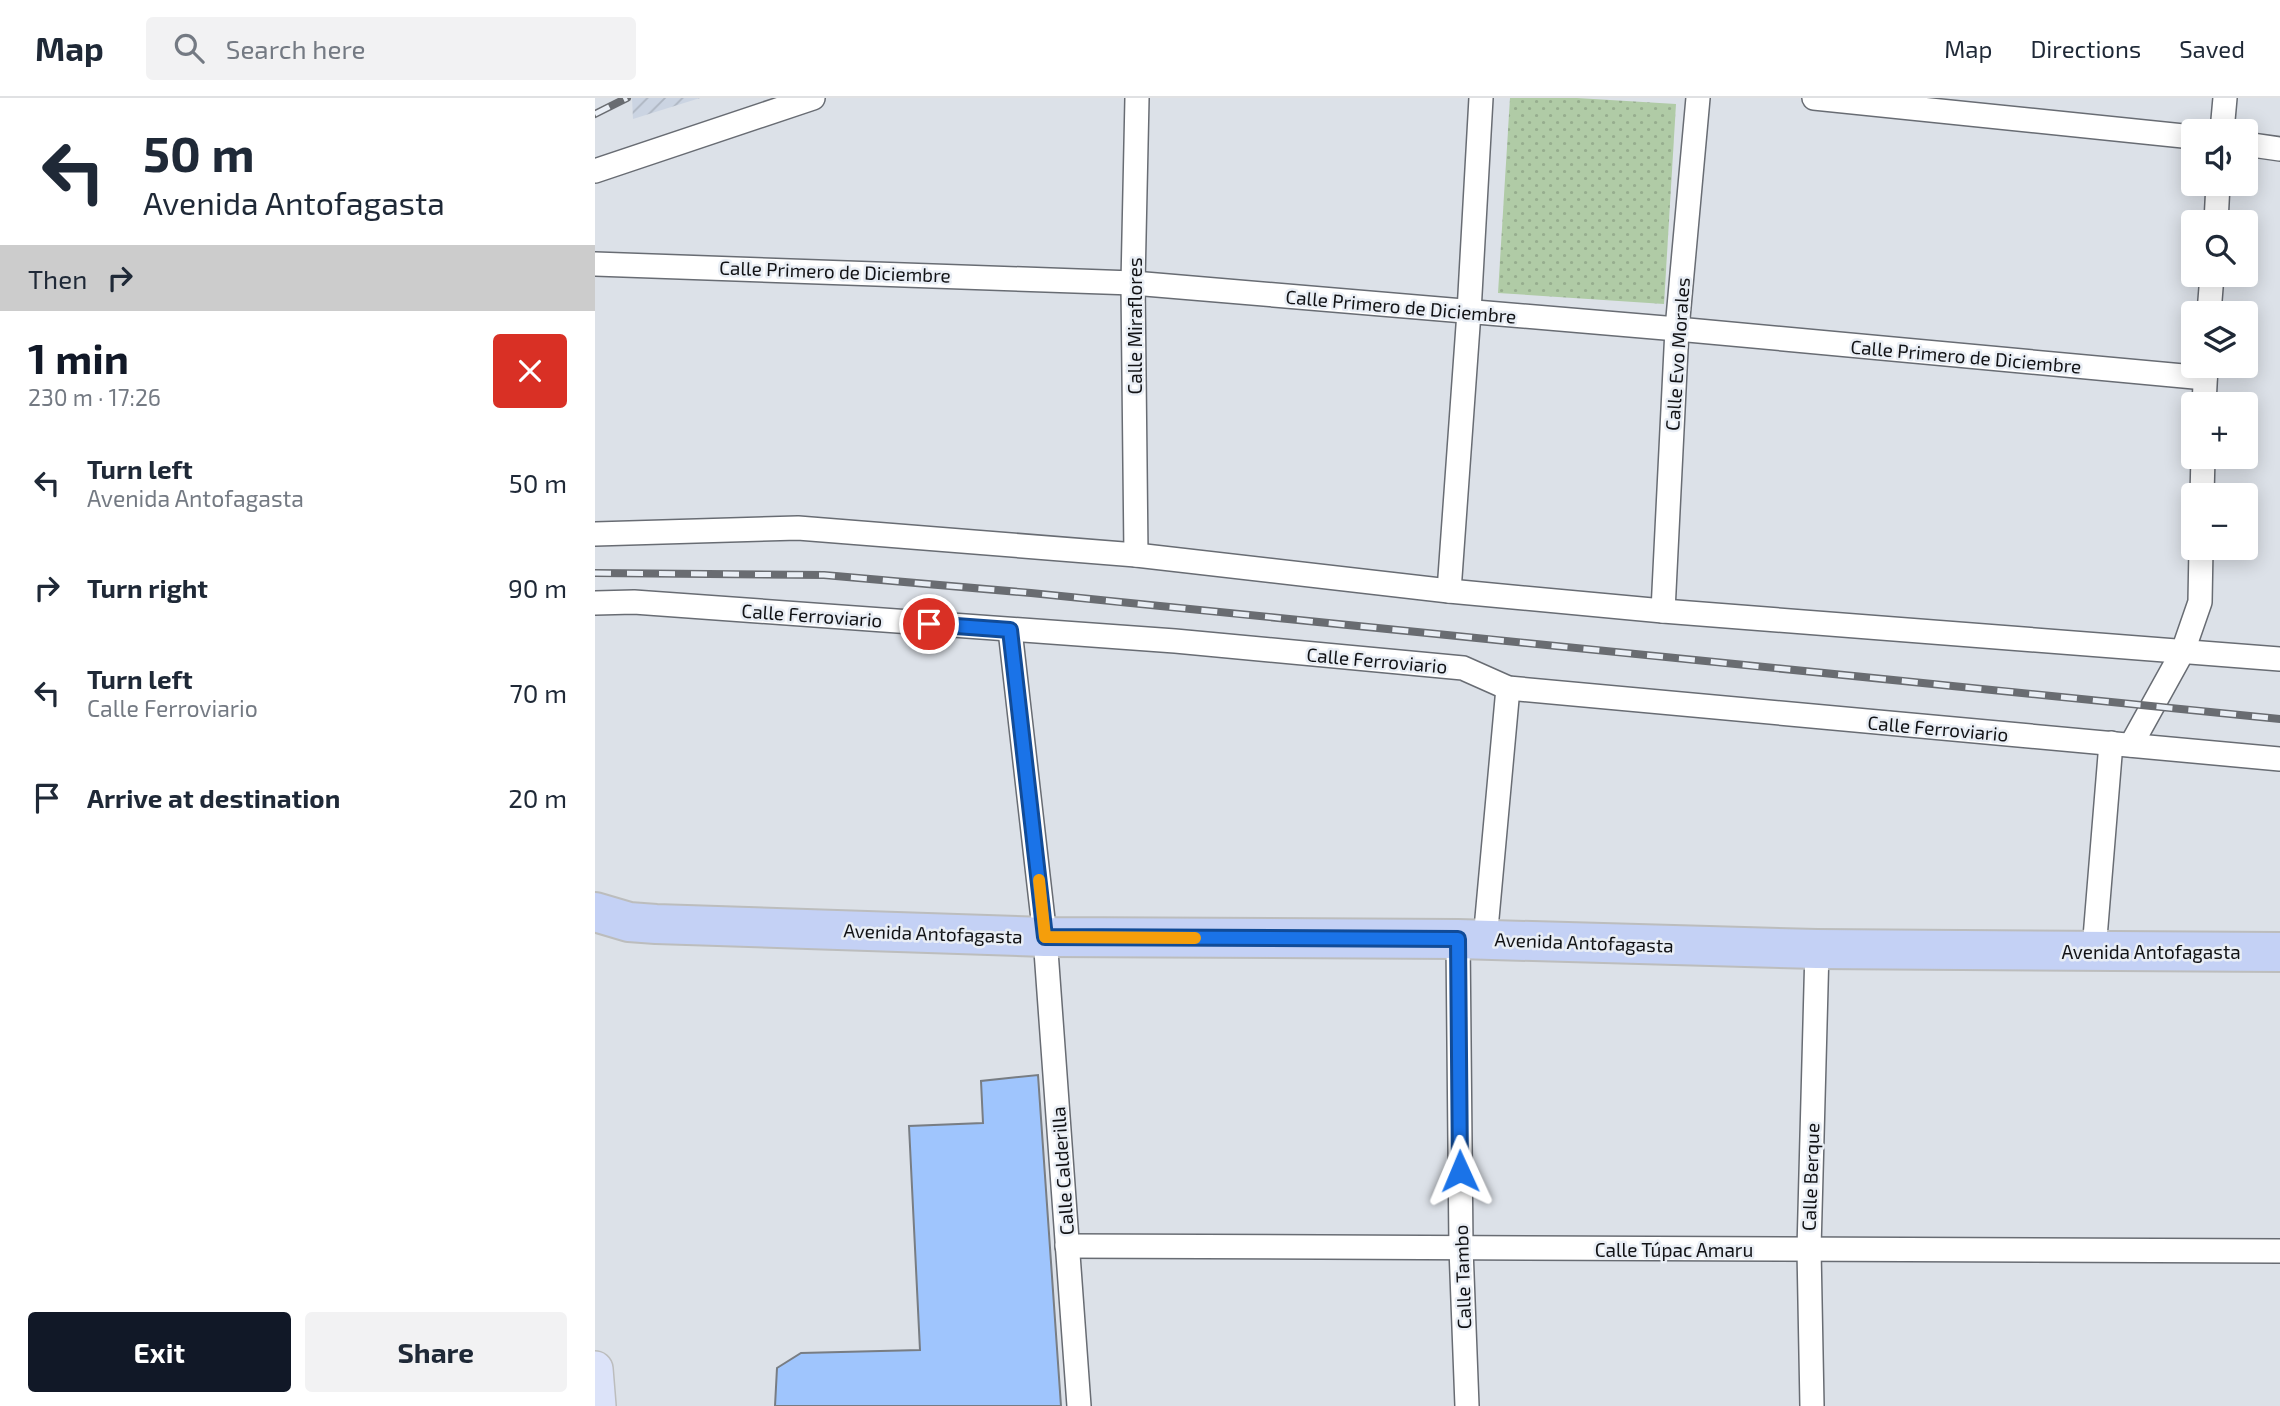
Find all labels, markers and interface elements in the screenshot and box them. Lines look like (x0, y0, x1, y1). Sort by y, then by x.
search box (146, 17, 636, 80)
text: Map (35, 28, 104, 68)
icon: search (170, 29, 208, 67)
text: Search here (226, 33, 365, 64)
text: Map (1944, 34, 1992, 63)
text: Directions (2030, 34, 2141, 63)
text: Saved (2179, 34, 2245, 63)
map controls (2181, 119, 2258, 560)
button: sound (2181, 119, 2258, 196)
text: 50 m (143, 123, 255, 182)
icon: left (28, 126, 119, 217)
text: Avenida Antofagasta (143, 183, 445, 221)
button: search (2181, 210, 2258, 287)
street label: Calle Primero de Diciembre (719, 255, 951, 287)
street label: Calle Miraflores (1123, 257, 1146, 395)
icon: right (101, 259, 139, 297)
text: Then (28, 263, 87, 294)
street label: Calle Evo Morales (1660, 277, 1694, 431)
street label: Calle Primero de Diciembre (1285, 284, 1517, 328)
button: layers (2181, 301, 2258, 378)
text: 1 min (28, 332, 129, 382)
button: close (493, 334, 567, 408)
street label: Calle Primero de Diciembre (1850, 334, 2082, 378)
text: 230 m · 17:26 (28, 383, 161, 411)
button: + (2181, 392, 2258, 469)
text: Turn left (87, 453, 193, 484)
icon: left (28, 464, 66, 502)
text: 50 m (509, 467, 567, 498)
button: − (2181, 483, 2258, 560)
text: Avenida Antofagasta (87, 484, 304, 512)
icon: right (28, 569, 66, 607)
text: Turn right (87, 572, 208, 603)
text: 90 m (508, 572, 567, 603)
pin (899, 594, 959, 654)
street label: Calle Ferroviario (741, 599, 883, 631)
icon: arrive (910, 605, 948, 643)
street label: Calle Ferroviario (1306, 642, 1448, 678)
text: Turn left (87, 663, 193, 694)
icon: left (28, 674, 66, 712)
text: 70 m (509, 677, 567, 708)
text: Calle Ferroviario (87, 694, 258, 722)
street label: Calle Ferroviario (1867, 710, 2009, 746)
icon: arrive (28, 779, 66, 817)
text: Arrive at destination (87, 782, 340, 813)
text: 20 m (508, 782, 567, 813)
street label: Avenida Antofagasta (843, 918, 1023, 948)
street label: Avenida Antofagasta (1494, 927, 1674, 957)
street label: Avenida Antofagasta (2061, 940, 2241, 963)
street label: Calle Calderilla (1046, 1106, 1078, 1236)
street label: Calle Berque (1797, 1123, 1823, 1231)
position arrow (1423, 1134, 1497, 1208)
street label: Calle Tambo (1449, 1224, 1475, 1330)
street label: Calle Túpac Amaru (1595, 1238, 1753, 1261)
button: Exit (28, 1312, 291, 1392)
button: Share (305, 1312, 567, 1392)

